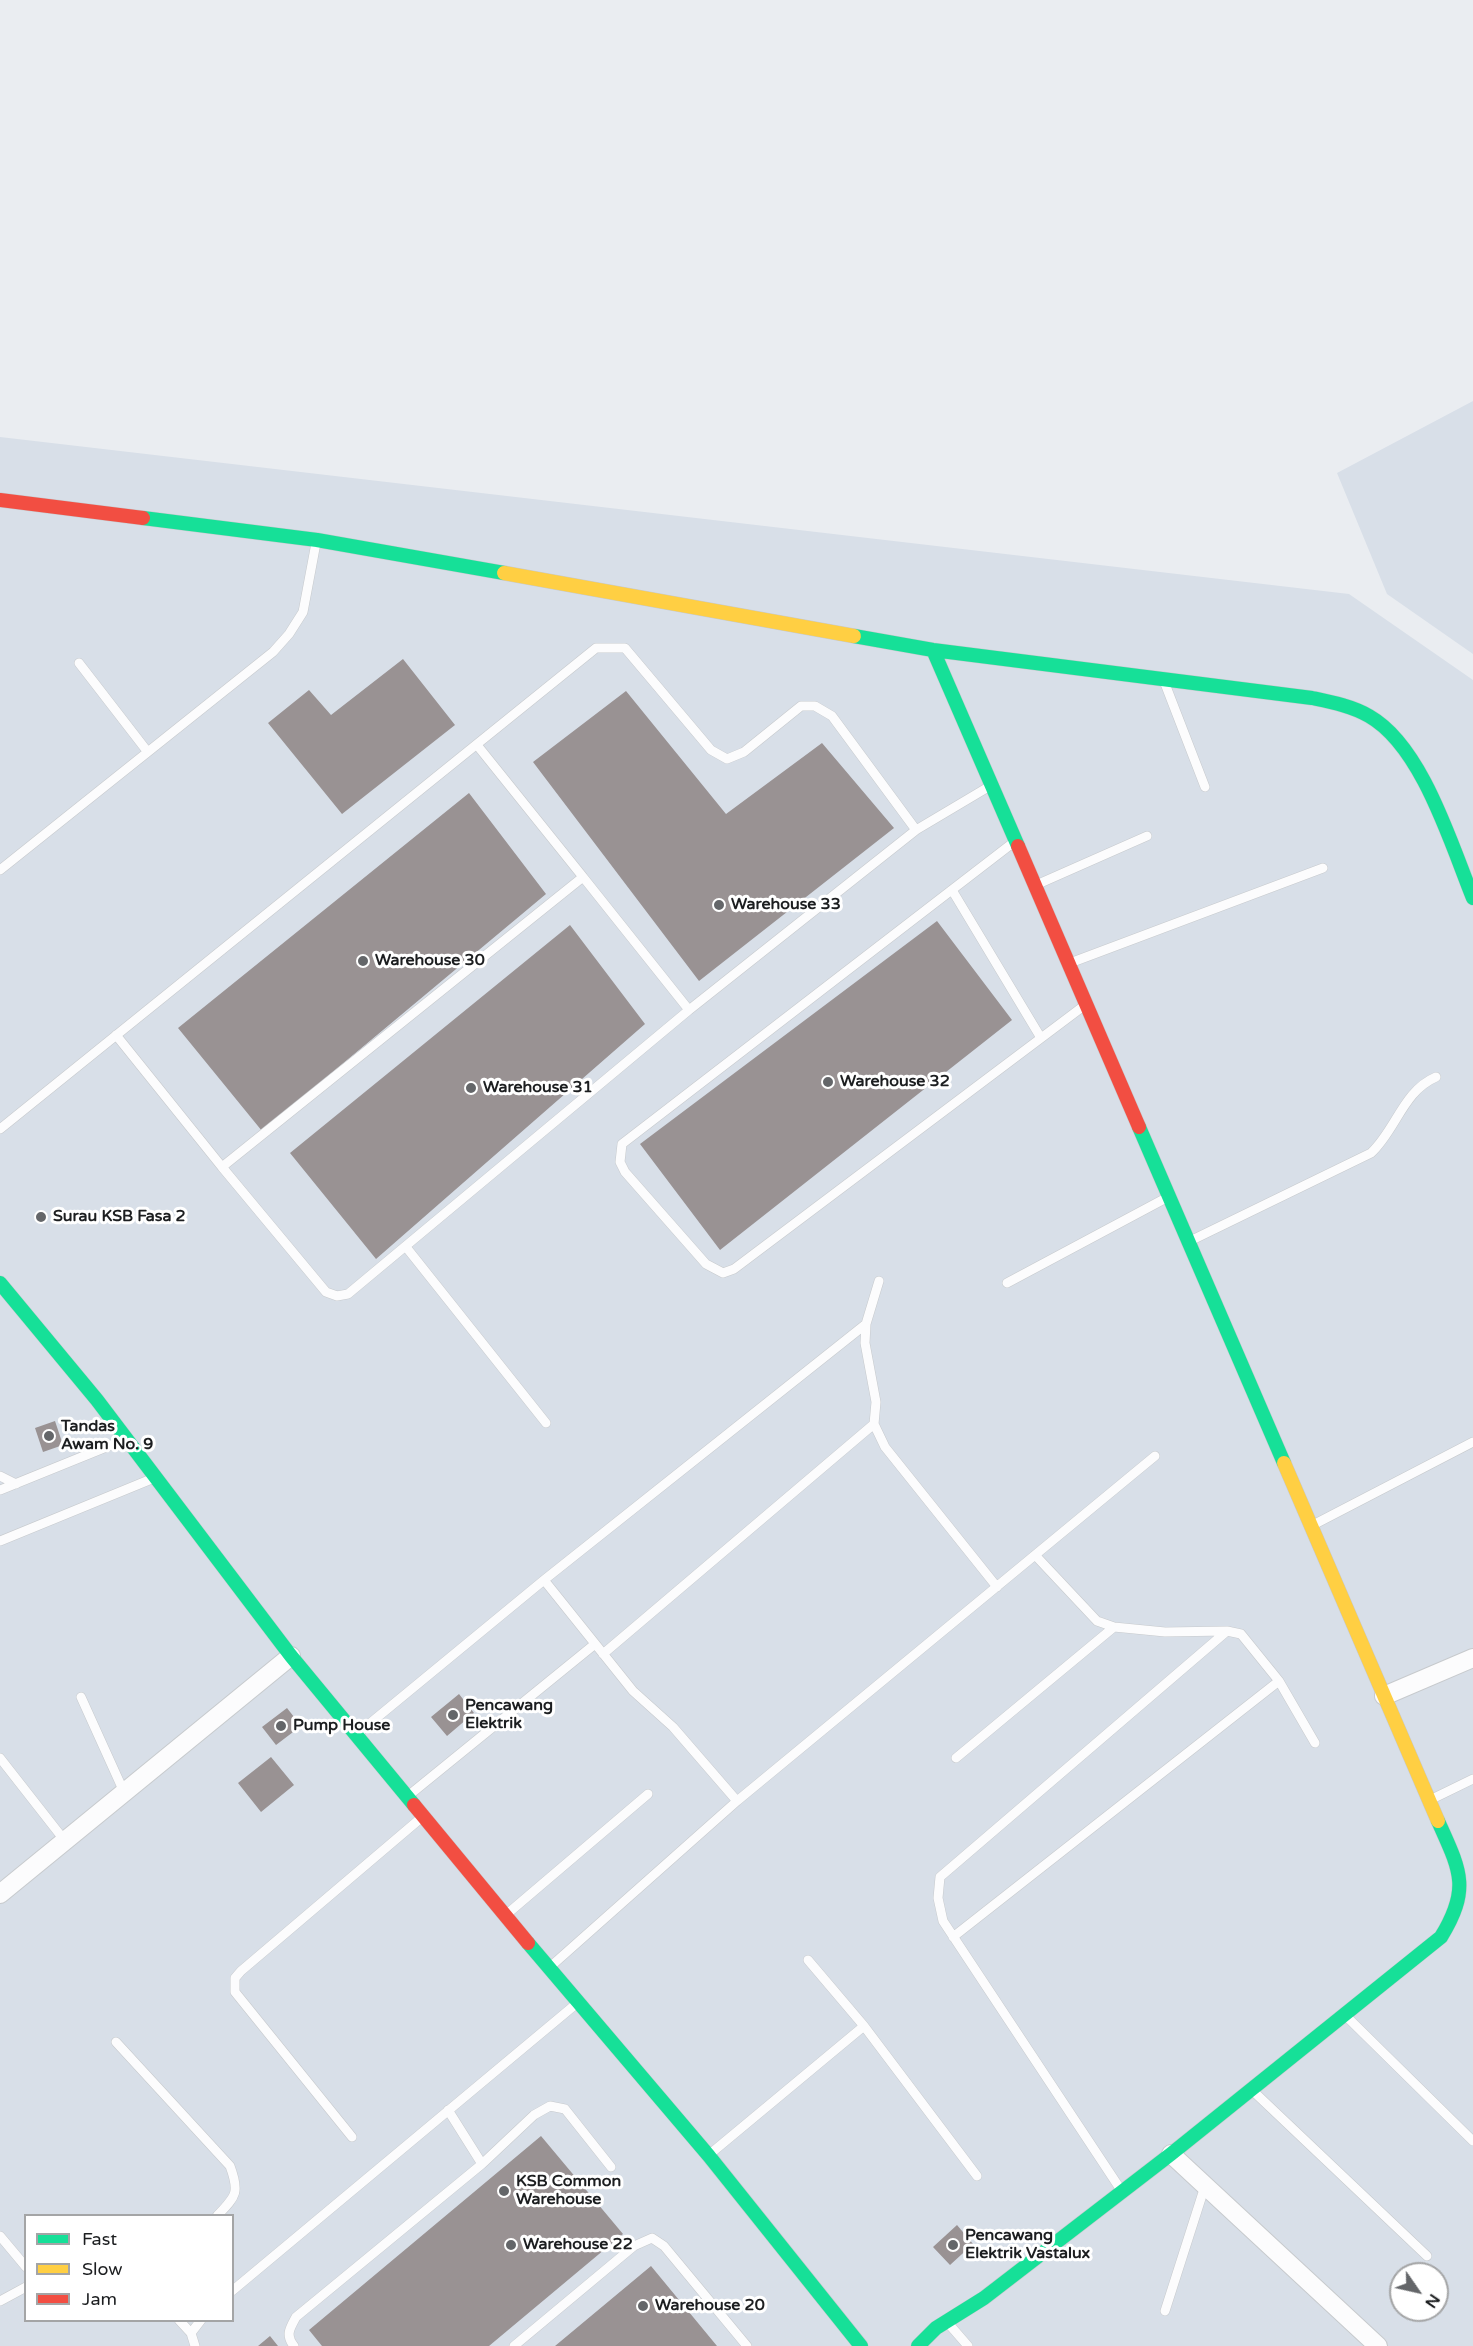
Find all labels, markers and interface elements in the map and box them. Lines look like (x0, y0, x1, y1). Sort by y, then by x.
place label: Warehouse 33 (731, 895, 841, 915)
marker: Warehouse 33 (712, 898, 726, 912)
place label: Warehouse 30 (375, 951, 485, 971)
marker: Warehouse 30 (356, 954, 370, 968)
place label: Warehouse 32 (840, 1072, 950, 1092)
marker: Warehouse 32 (821, 1075, 835, 1089)
place label: Warehouse 31 (483, 1078, 593, 1098)
marker: Warehouse 31 (464, 1081, 478, 1095)
place label: Surau KSB Fasa 2 (53, 1207, 186, 1227)
marker: Surau KSB Fasa 2 (34, 1210, 48, 1224)
place label: Tandas Awam No. 9 (61, 1417, 153, 1455)
marker: Tandas Awam No. 9 (42, 1429, 56, 1443)
place label: Pencawang Elektrik (465, 1696, 553, 1734)
marker: Pencawang Elektrik (446, 1708, 460, 1722)
place label: Pump House (293, 1716, 390, 1736)
marker: Pump House (274, 1719, 288, 1733)
place label: KSB Common Warehouse (516, 2172, 621, 2210)
marker: KSB Common Warehouse (497, 2184, 511, 2198)
legend (24, 2214, 234, 2322)
place label: Pencawang Elektrik Vastalux (965, 2226, 1090, 2264)
text: Fast (82, 2228, 117, 2250)
place label: Warehouse 22 (523, 2235, 633, 2255)
marker: Warehouse 22 (504, 2238, 518, 2252)
marker: Pencawang Elektrik Vastalux (946, 2238, 960, 2252)
text: Slow (82, 2258, 123, 2280)
north arrow (1389, 2262, 1449, 2322)
text: Jam (82, 2288, 117, 2310)
text: N (1420, 2290, 1444, 2312)
place label: Warehouse 20 (655, 2296, 765, 2316)
marker: Warehouse 20 (636, 2299, 650, 2313)

